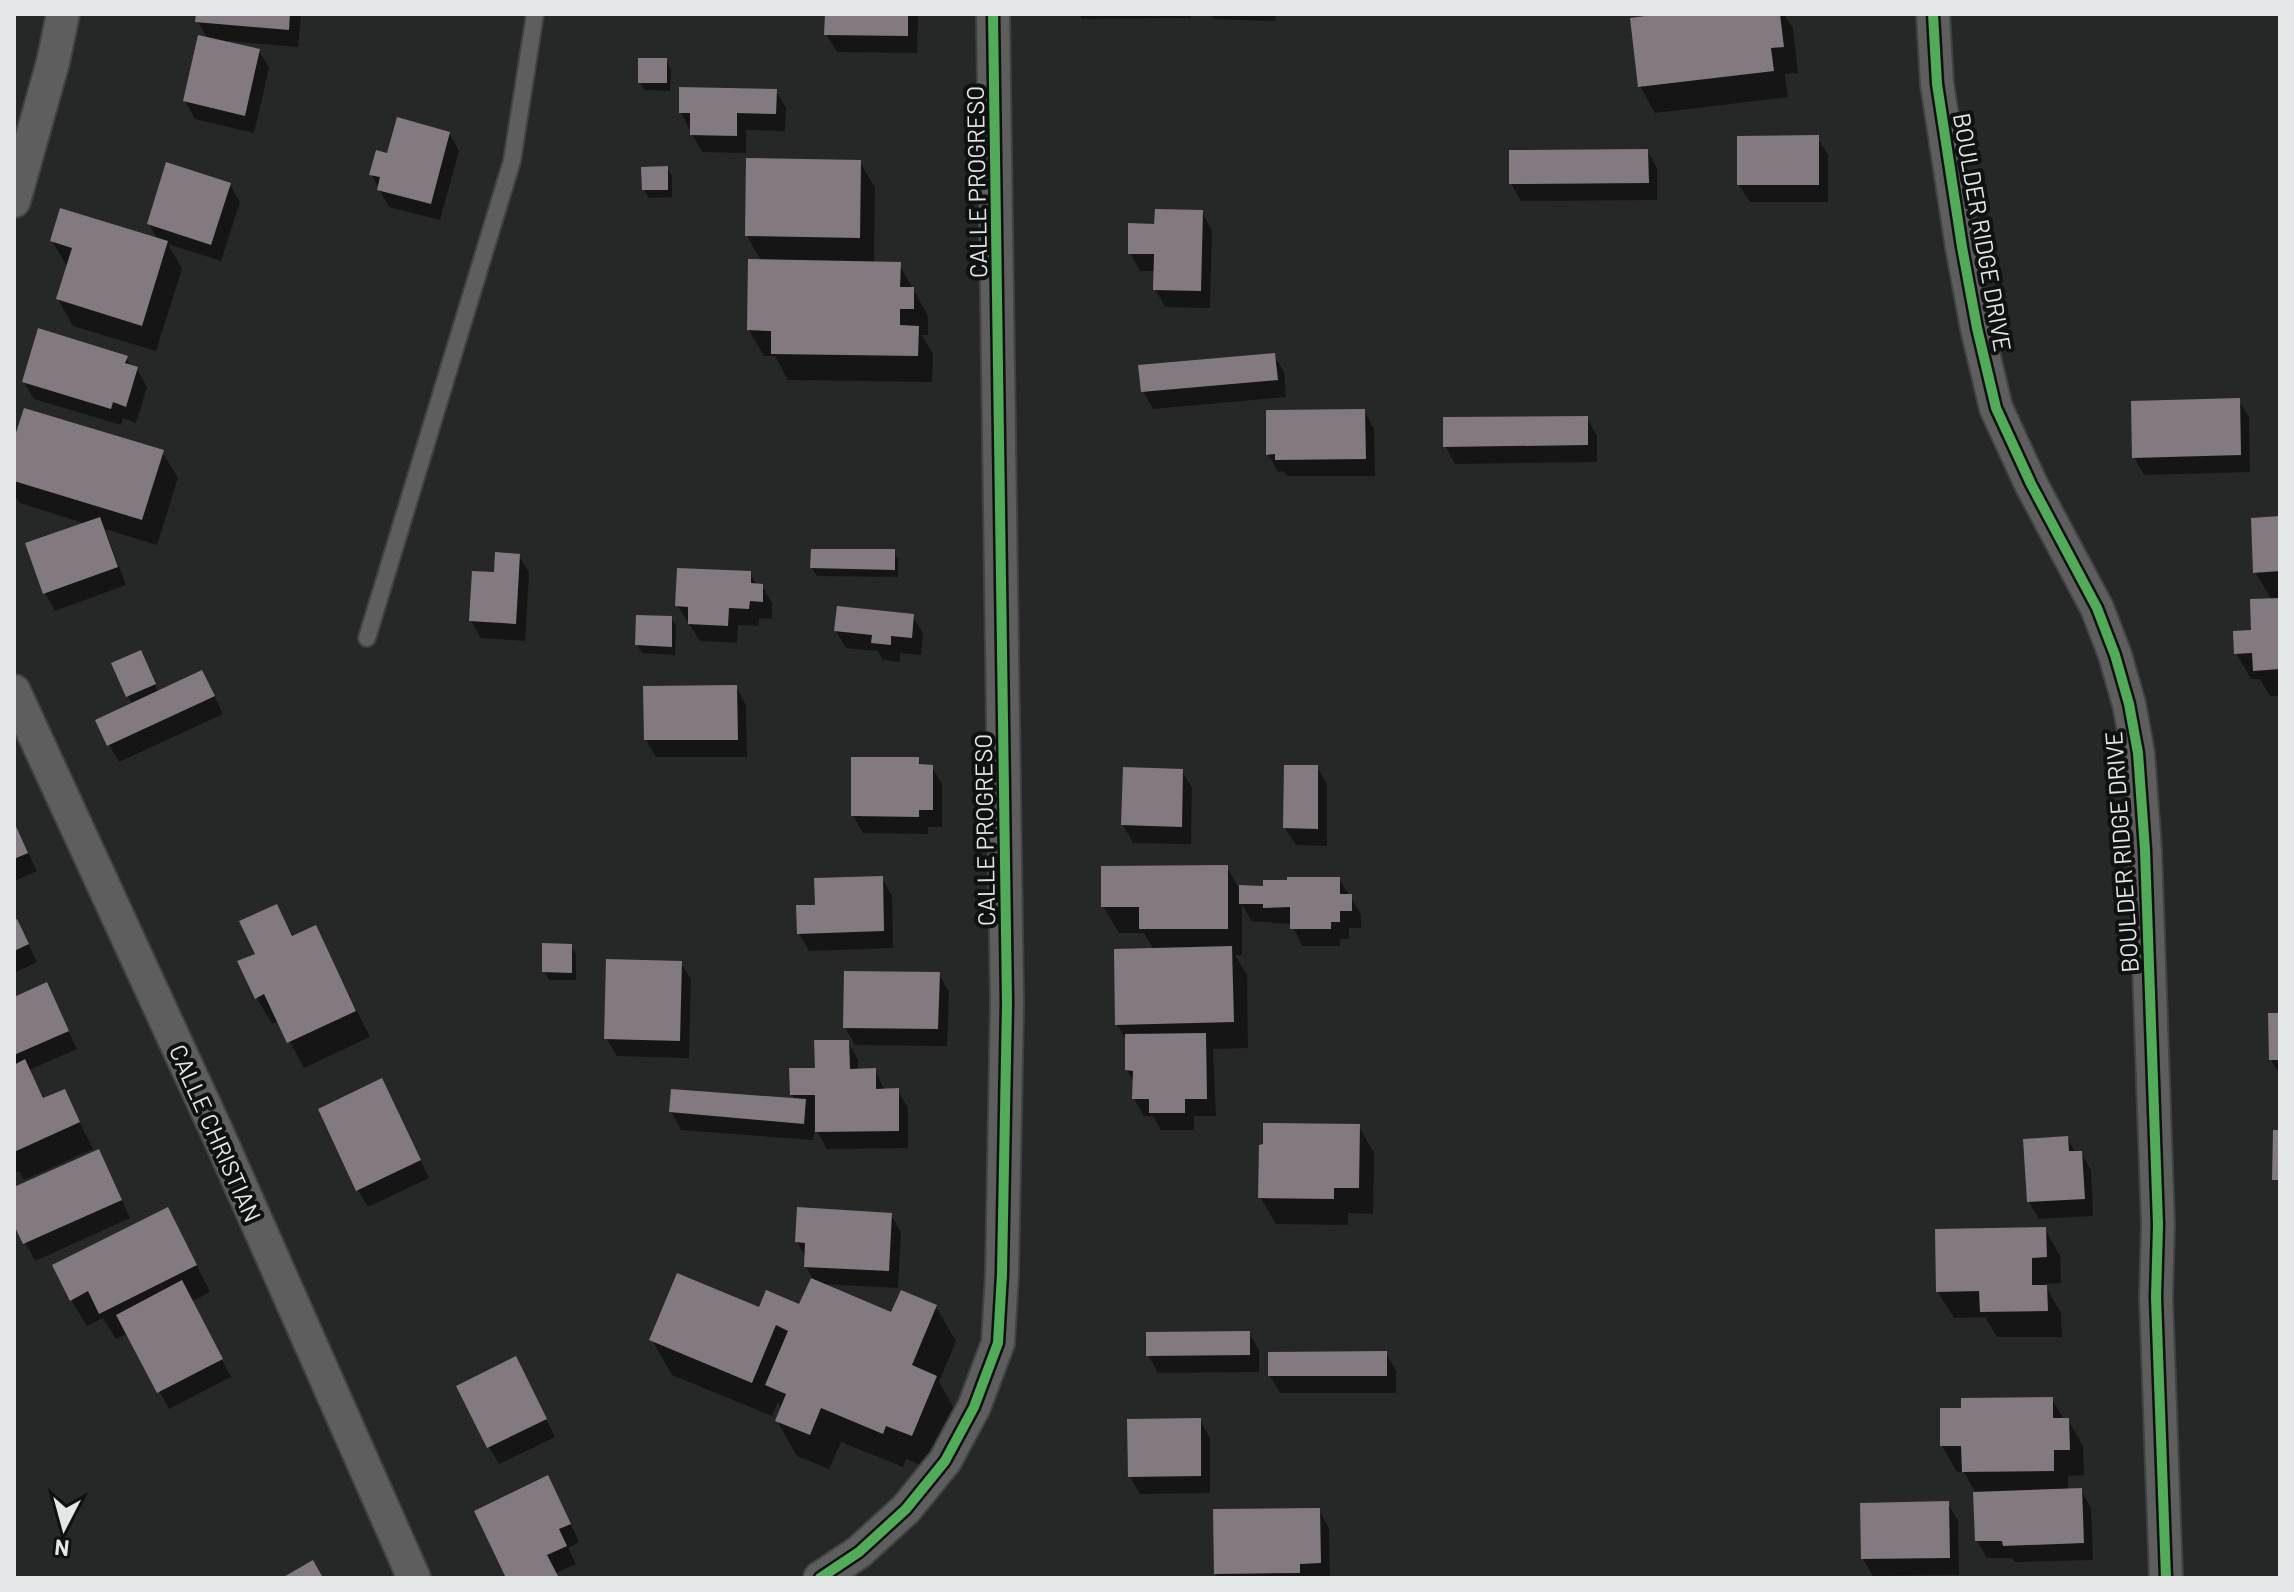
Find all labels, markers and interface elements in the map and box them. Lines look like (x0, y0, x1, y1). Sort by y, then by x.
street label: CALLE PROGRESO (960, 86, 992, 278)
street label: BOULDER RIDGE DRIVE (1948, 110, 2018, 354)
street label: BOULDER RIDGE DRIVE (2098, 730, 2144, 974)
street label: CALLE PROGRESO (968, 734, 1000, 926)
street label: CALLE CHRISTIAN (164, 1040, 268, 1226)
north arrow (24, 1488, 104, 1568)
text: N (53, 1535, 70, 1563)

